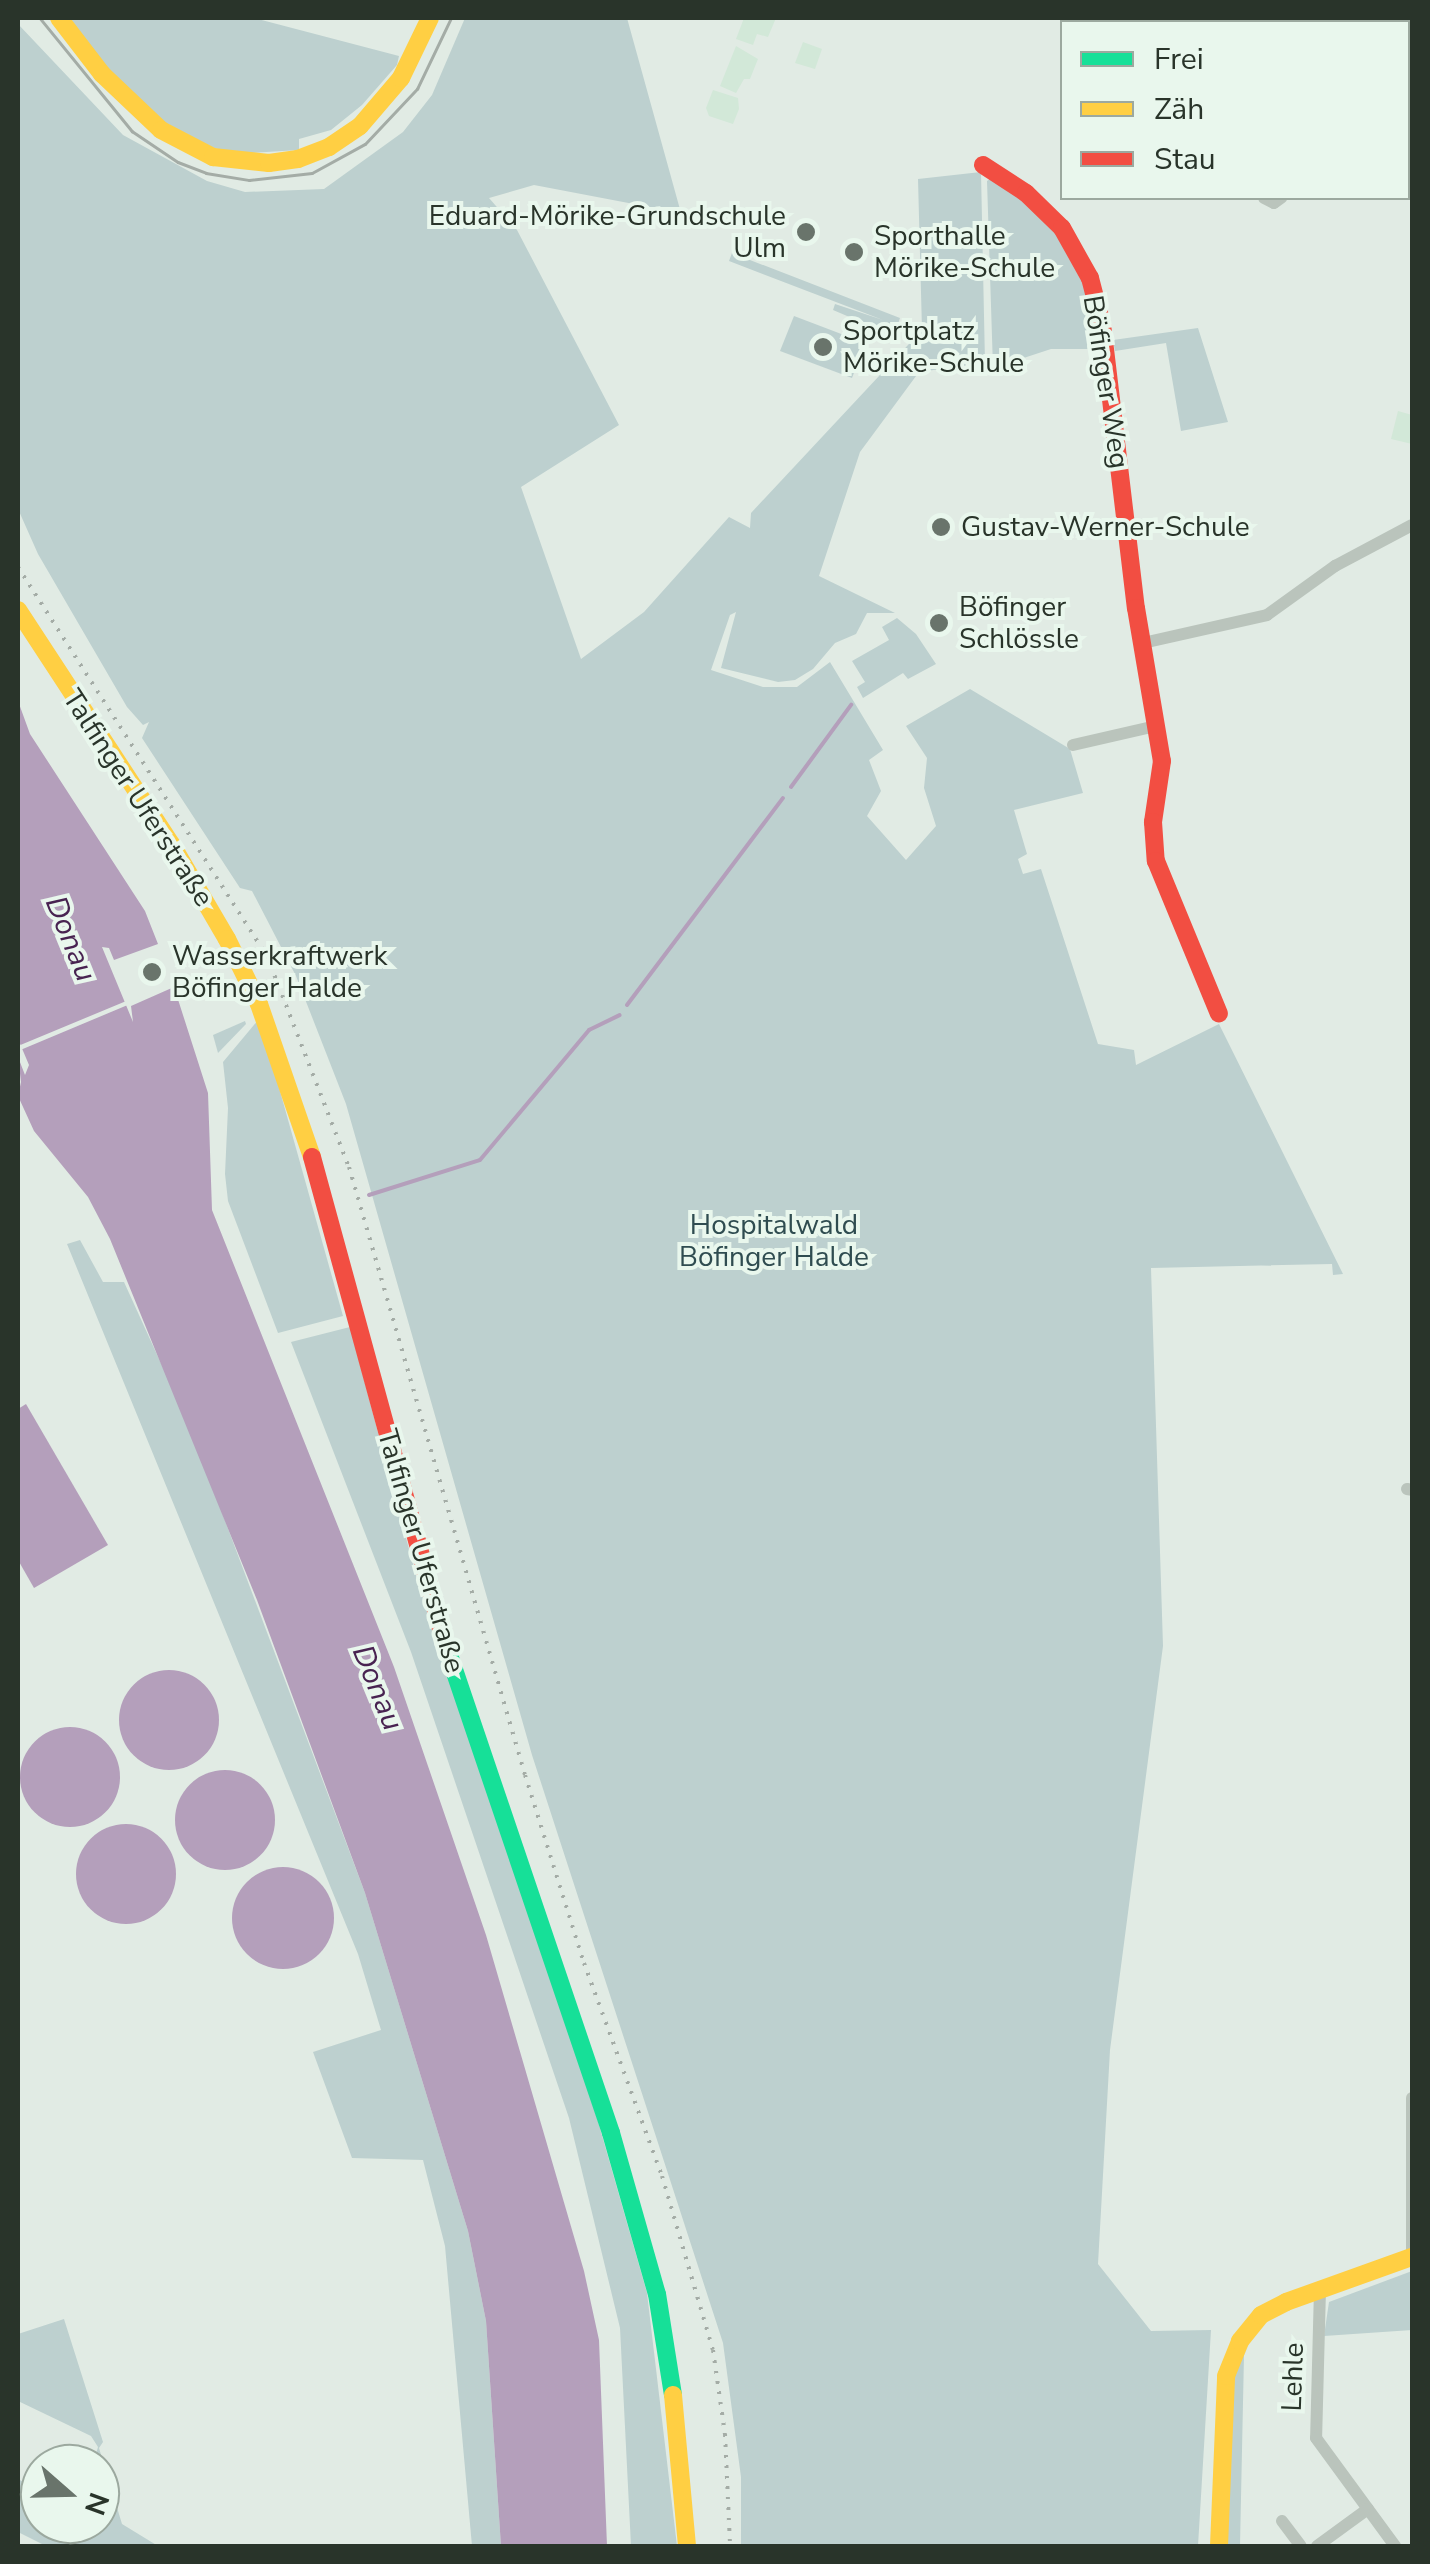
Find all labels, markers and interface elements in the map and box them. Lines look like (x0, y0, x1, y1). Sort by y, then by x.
legend (1060, 20, 1410, 200)
text: Frei (1154, 39, 1204, 80)
text: Zäh (1154, 89, 1204, 130)
text: Stau (1154, 139, 1216, 180)
place label: Eduard-Mörike-Grundschule Ulm (429, 199, 786, 265)
place label: Sporthalle Mörike-Schule (874, 219, 1055, 285)
marker: Eduard-Mörike-Grundschule Ulm (795, 221, 817, 243)
marker: Sporthalle Mörike-Schule (843, 241, 865, 263)
street label: Böfinger Weg (1076, 293, 1136, 471)
place label: Sportplatz Mörike-Schule (843, 314, 1024, 380)
marker: Sportplatz Mörike-Schule (812, 336, 834, 358)
place label: Gustav-Werner-Schule (961, 510, 1250, 544)
marker: Gustav-Werner-Schule (930, 516, 952, 538)
place label: Böfinger Schlössle (959, 590, 1079, 656)
marker: Böfinger Schlössle (928, 612, 950, 634)
street label: Talfinger Uferstraße (55, 683, 221, 913)
water label: Donau (37, 891, 103, 987)
place label: Wasserkraftwerk Böfinger Halde (172, 939, 388, 1005)
marker: Wasserkraftwerk Böfinger Halde (141, 961, 163, 983)
park label: Hospitalwald Böfinger Halde (679, 1208, 869, 1274)
street label: Talfinger Uferstraße (370, 1425, 472, 1677)
water label: Donau (344, 1640, 410, 1736)
street label: Lehle (1275, 2342, 1311, 2412)
north arrow (20, 2444, 120, 2544)
text: N (75, 2487, 118, 2520)

